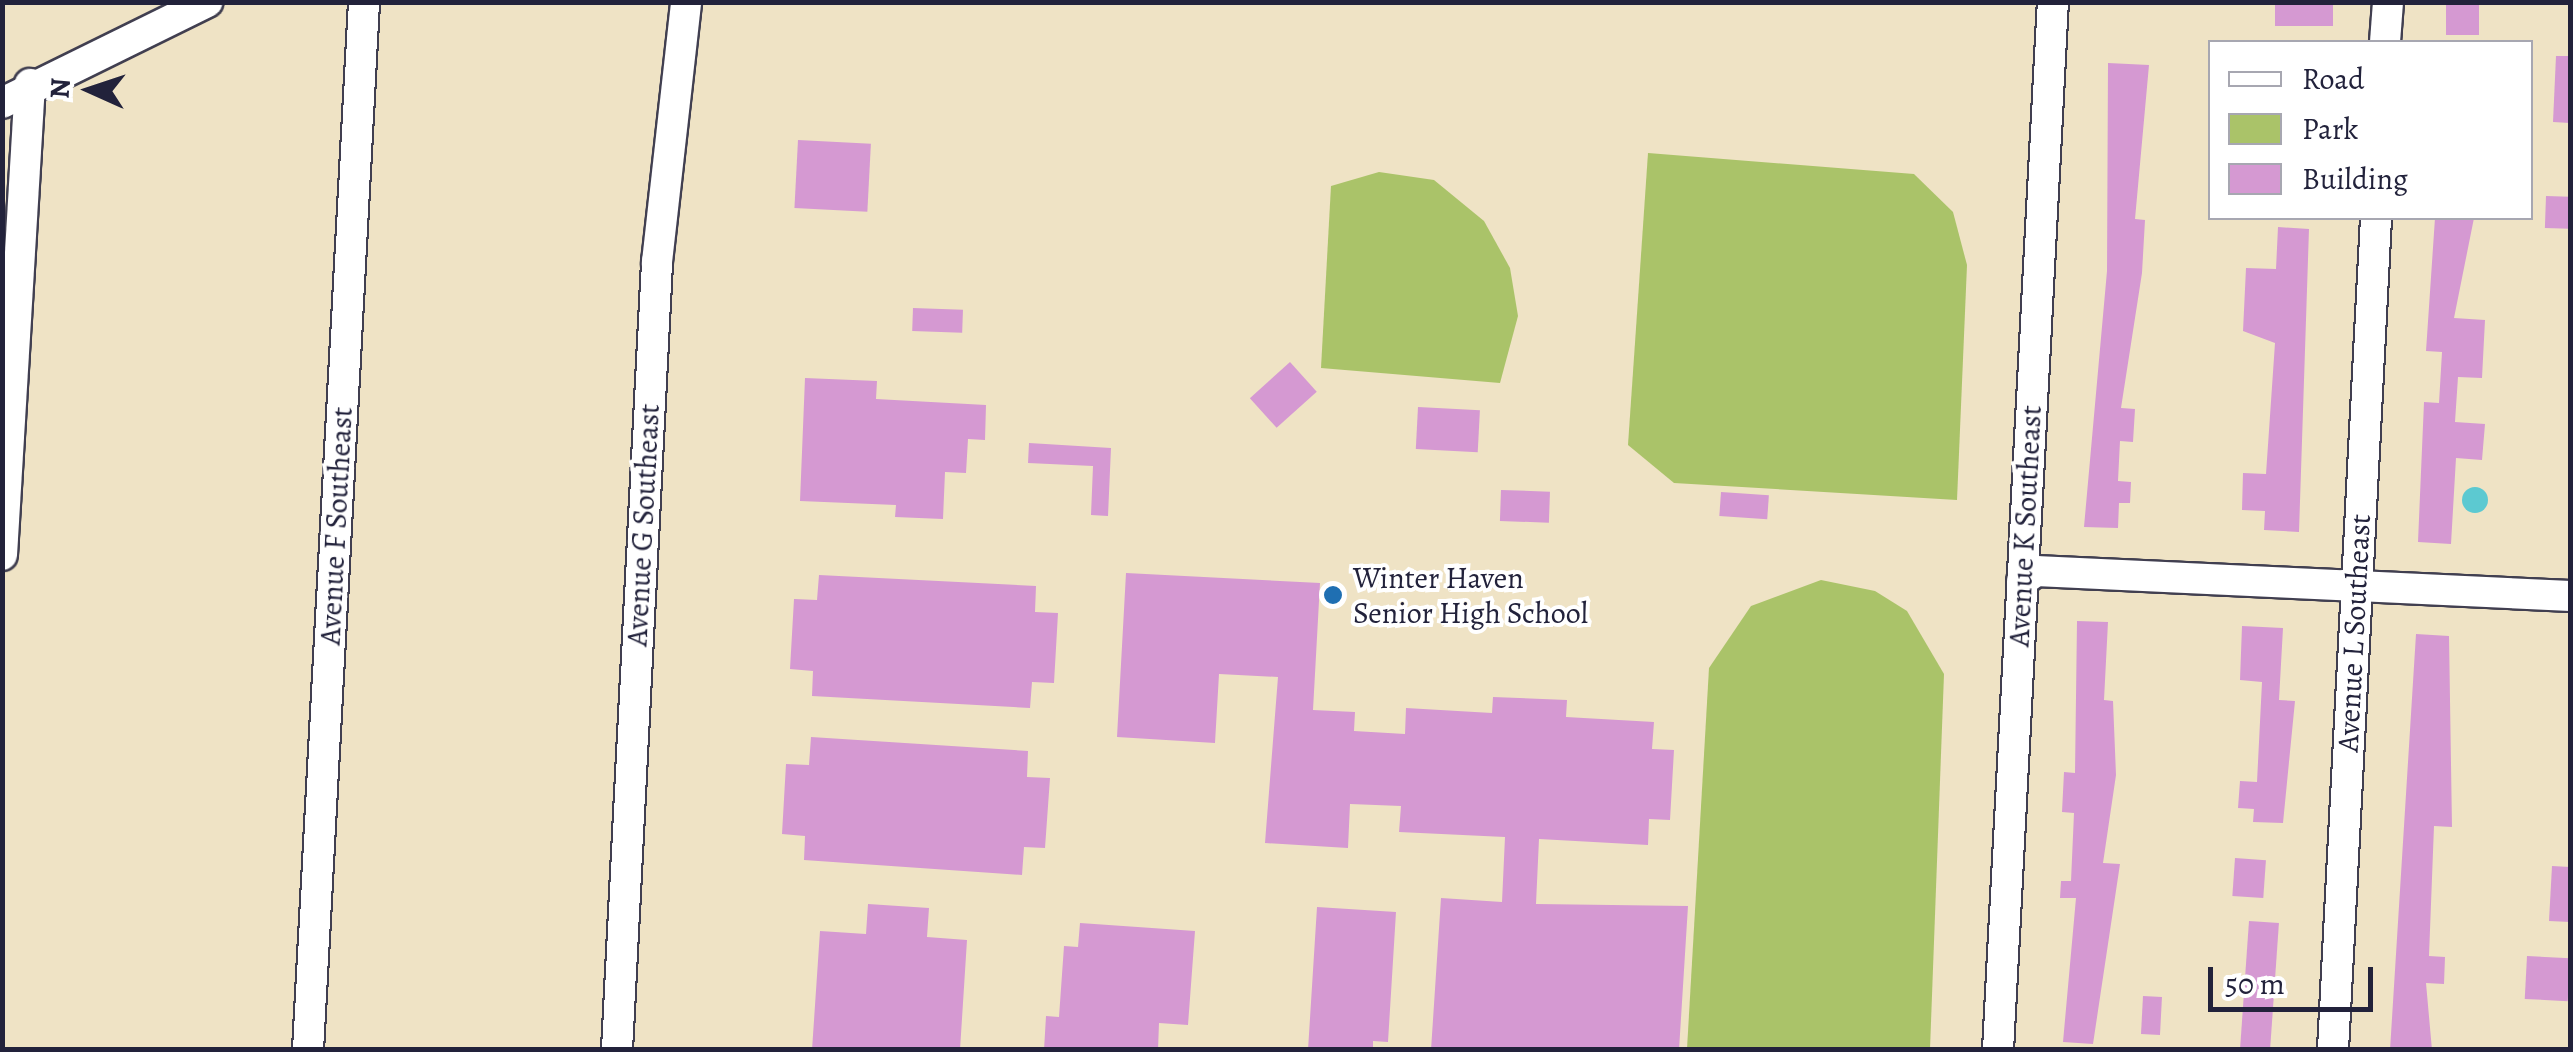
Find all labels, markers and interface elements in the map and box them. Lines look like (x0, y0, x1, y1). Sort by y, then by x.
north arrow (40, 40, 140, 140)
legend (2208, 40, 2533, 220)
text: Road (2302, 59, 2364, 99)
text: N (41, 77, 80, 100)
text: Park (2302, 109, 2358, 149)
text: Building (2302, 159, 2408, 199)
street label: Avenue G Southeast (619, 403, 667, 647)
street label: Avenue K Southeast (2001, 404, 2049, 648)
street label: Avenue F Southeast (312, 406, 360, 646)
street label: Avenue L Southeast (2330, 513, 2378, 753)
place label: Winter Haven Senior High School (1353, 560, 1588, 630)
marker: Winter Haven Senior High School (1322, 584, 1344, 606)
scale bar (2213, 947, 2378, 1009)
text: 50 m (2225, 964, 2285, 1004)

